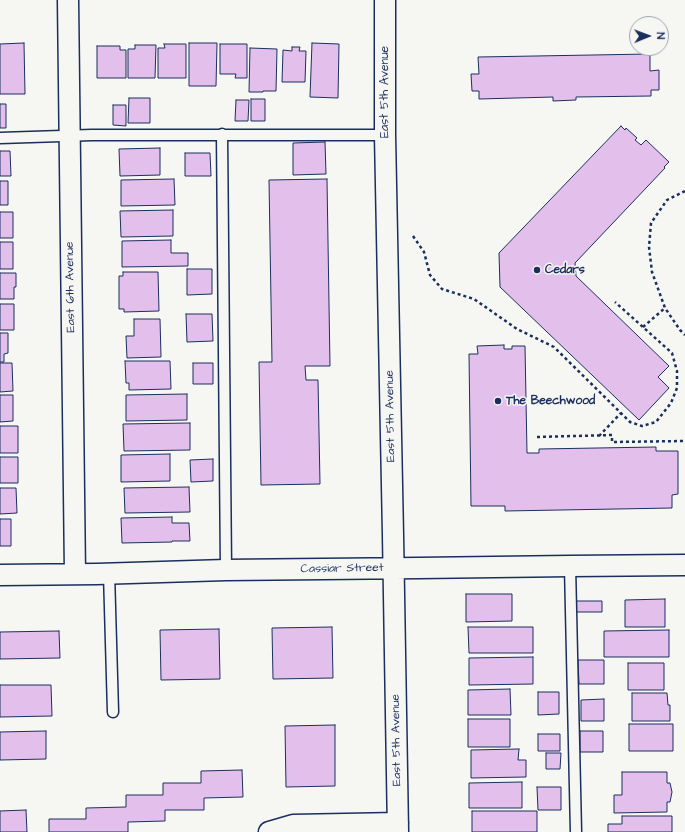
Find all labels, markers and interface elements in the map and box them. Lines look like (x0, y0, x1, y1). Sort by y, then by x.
north arrow (629, 16, 669, 56)
text: N (653, 32, 668, 39)
street label: East 5th Avenue (378, 46, 392, 138)
street label: East 6th Avenue (63, 241, 79, 333)
place label: Cedars (545, 263, 585, 277)
marker: Cedars (532, 265, 542, 275)
street label: East 5th Avenue (383, 370, 399, 462)
place label: The Beechwood (506, 394, 595, 408)
marker: The Beechwood (493, 396, 503, 406)
street label: Cassiar Street (300, 561, 384, 577)
street label: East 5th Avenue (389, 694, 405, 786)

